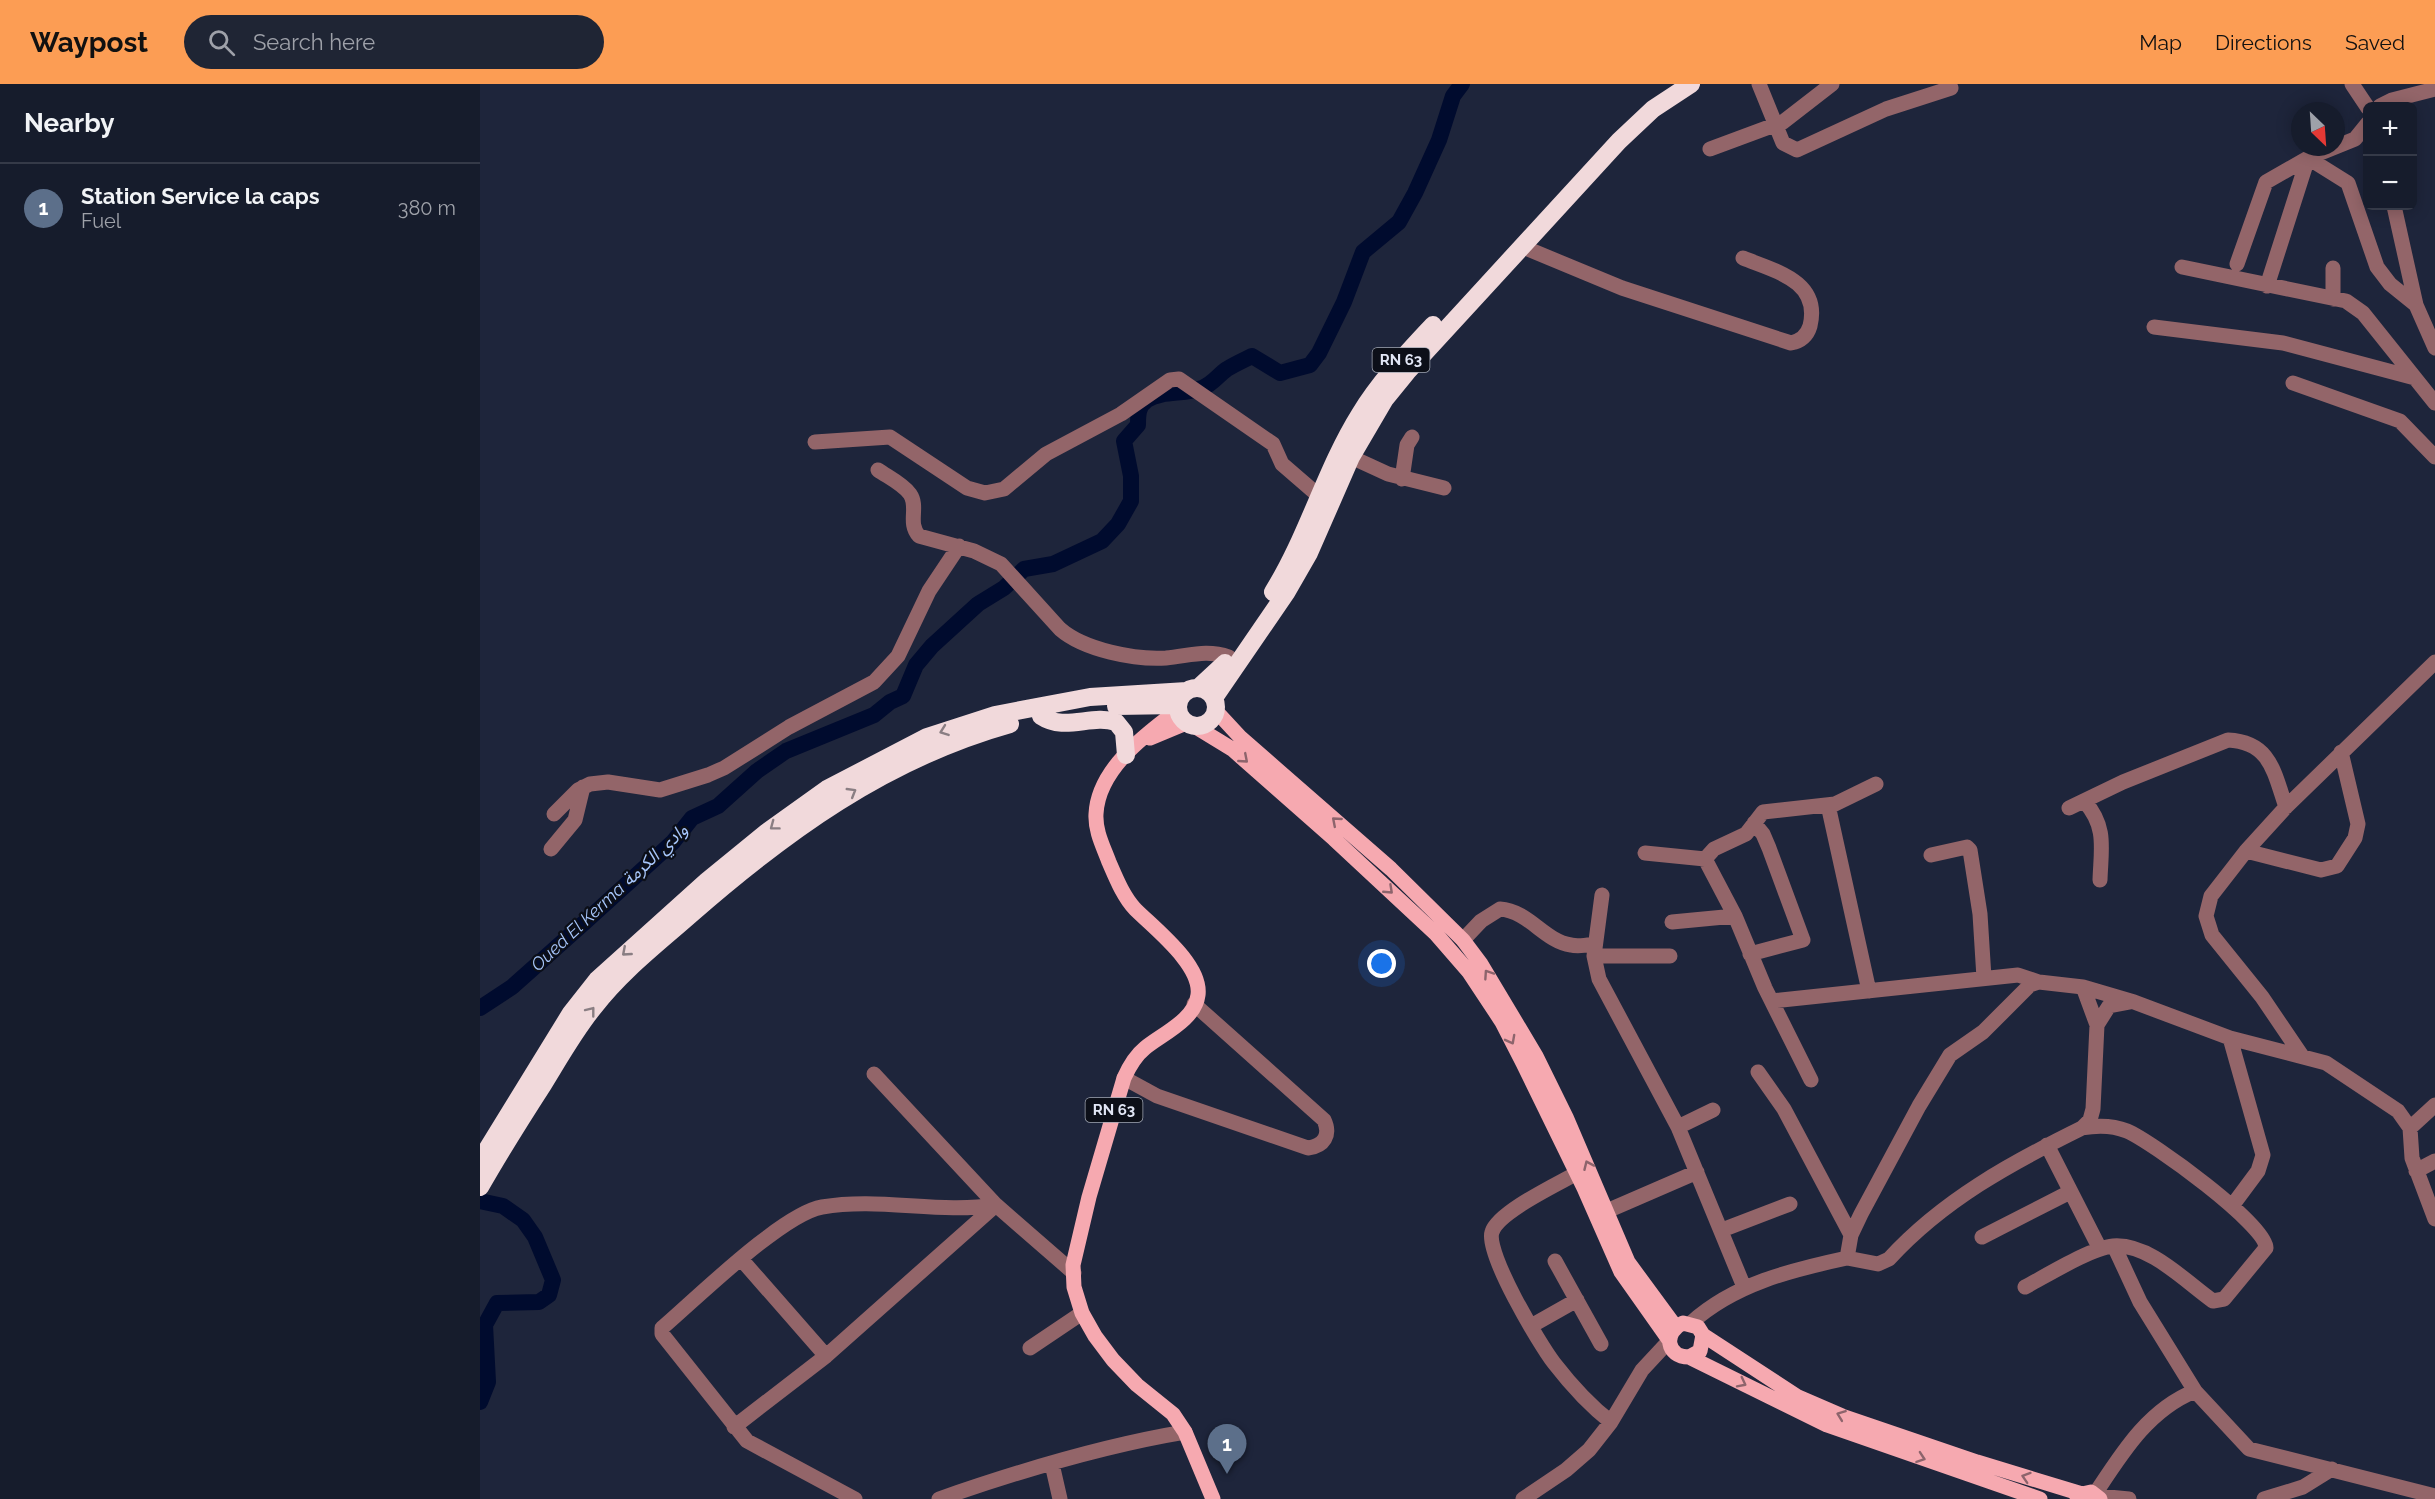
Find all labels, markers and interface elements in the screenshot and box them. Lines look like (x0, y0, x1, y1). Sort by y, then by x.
search box (184, 15, 604, 69)
text: Waypost (30, 26, 148, 59)
icon: search (205, 26, 238, 59)
text: Search here (253, 29, 375, 55)
text: Map (2139, 30, 2182, 55)
text: Directions (2215, 30, 2312, 55)
text: Saved (2345, 30, 2405, 55)
north arrow (2291, 102, 2345, 156)
map controls (2363, 102, 2417, 210)
button: + (2363, 102, 2417, 156)
text: Nearby (24, 108, 114, 138)
button: − (2363, 156, 2417, 210)
text: Station Service la caps (81, 183, 320, 209)
text: 1 (39, 196, 48, 220)
text: 380 m (398, 196, 456, 220)
text: Fuel (81, 209, 121, 233)
road number: RN 63 (1372, 348, 1430, 372)
one-way arrow (939, 724, 950, 737)
one-way arrow (1237, 752, 1248, 763)
one-way arrow (846, 787, 856, 799)
one-way arrow (1332, 817, 1343, 828)
one-way arrow (770, 818, 781, 829)
water label: Oued El Kerma وادي الكرمة (526, 819, 695, 978)
one-way arrow (1382, 883, 1392, 894)
one-way arrow (622, 945, 633, 956)
your location (1367, 949, 1396, 978)
one-way arrow (1483, 970, 1495, 980)
one-way arrow (583, 1006, 594, 1017)
one-way arrow (1504, 1034, 1515, 1044)
road number: RN 63 (1086, 1098, 1142, 1122)
one-way arrow (1583, 1161, 1595, 1172)
one-way arrow (1735, 1376, 1746, 1387)
one-way arrow (1836, 1410, 1847, 1422)
pin: 1 (1208, 1424, 1246, 1474)
one-way arrow (1915, 1450, 1926, 1463)
one-way arrow (2021, 1472, 2032, 1484)

